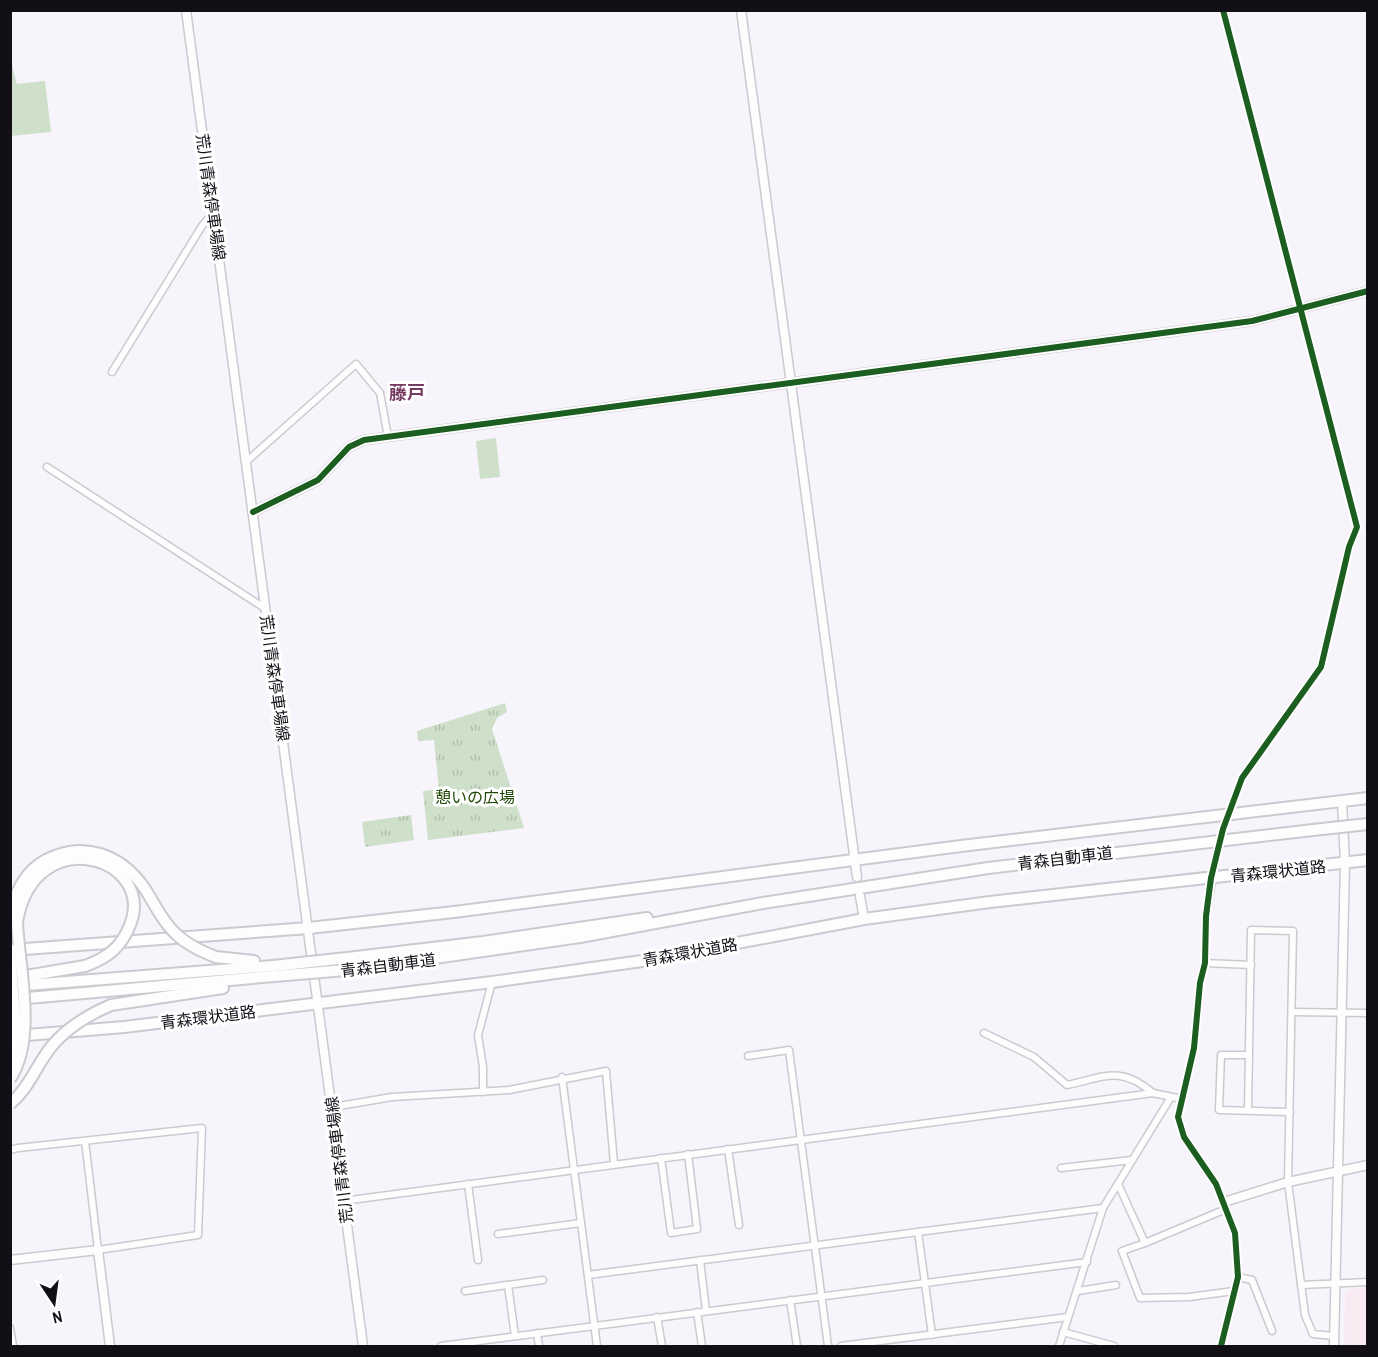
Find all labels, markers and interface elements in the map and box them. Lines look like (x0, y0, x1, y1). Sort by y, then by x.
street label: 荒川青森停車場線 (191, 132, 231, 262)
district label: 藤戸 (389, 380, 425, 405)
street label: 荒川青森停車場線 (255, 613, 295, 743)
park label: 憩いの広場 (435, 786, 515, 808)
street label: 青森自動車道 (1016, 841, 1114, 875)
street label: 青森環状道路 (1229, 855, 1327, 887)
street label: 青森環状道路 (641, 933, 739, 971)
street label: 青森自動車道 (339, 948, 437, 982)
street label: 青森環状道路 (159, 1000, 257, 1034)
street label: 荒川青森停車場線 (320, 1095, 358, 1225)
north arrow (24, 1273, 84, 1333)
text: N (50, 1306, 64, 1329)

